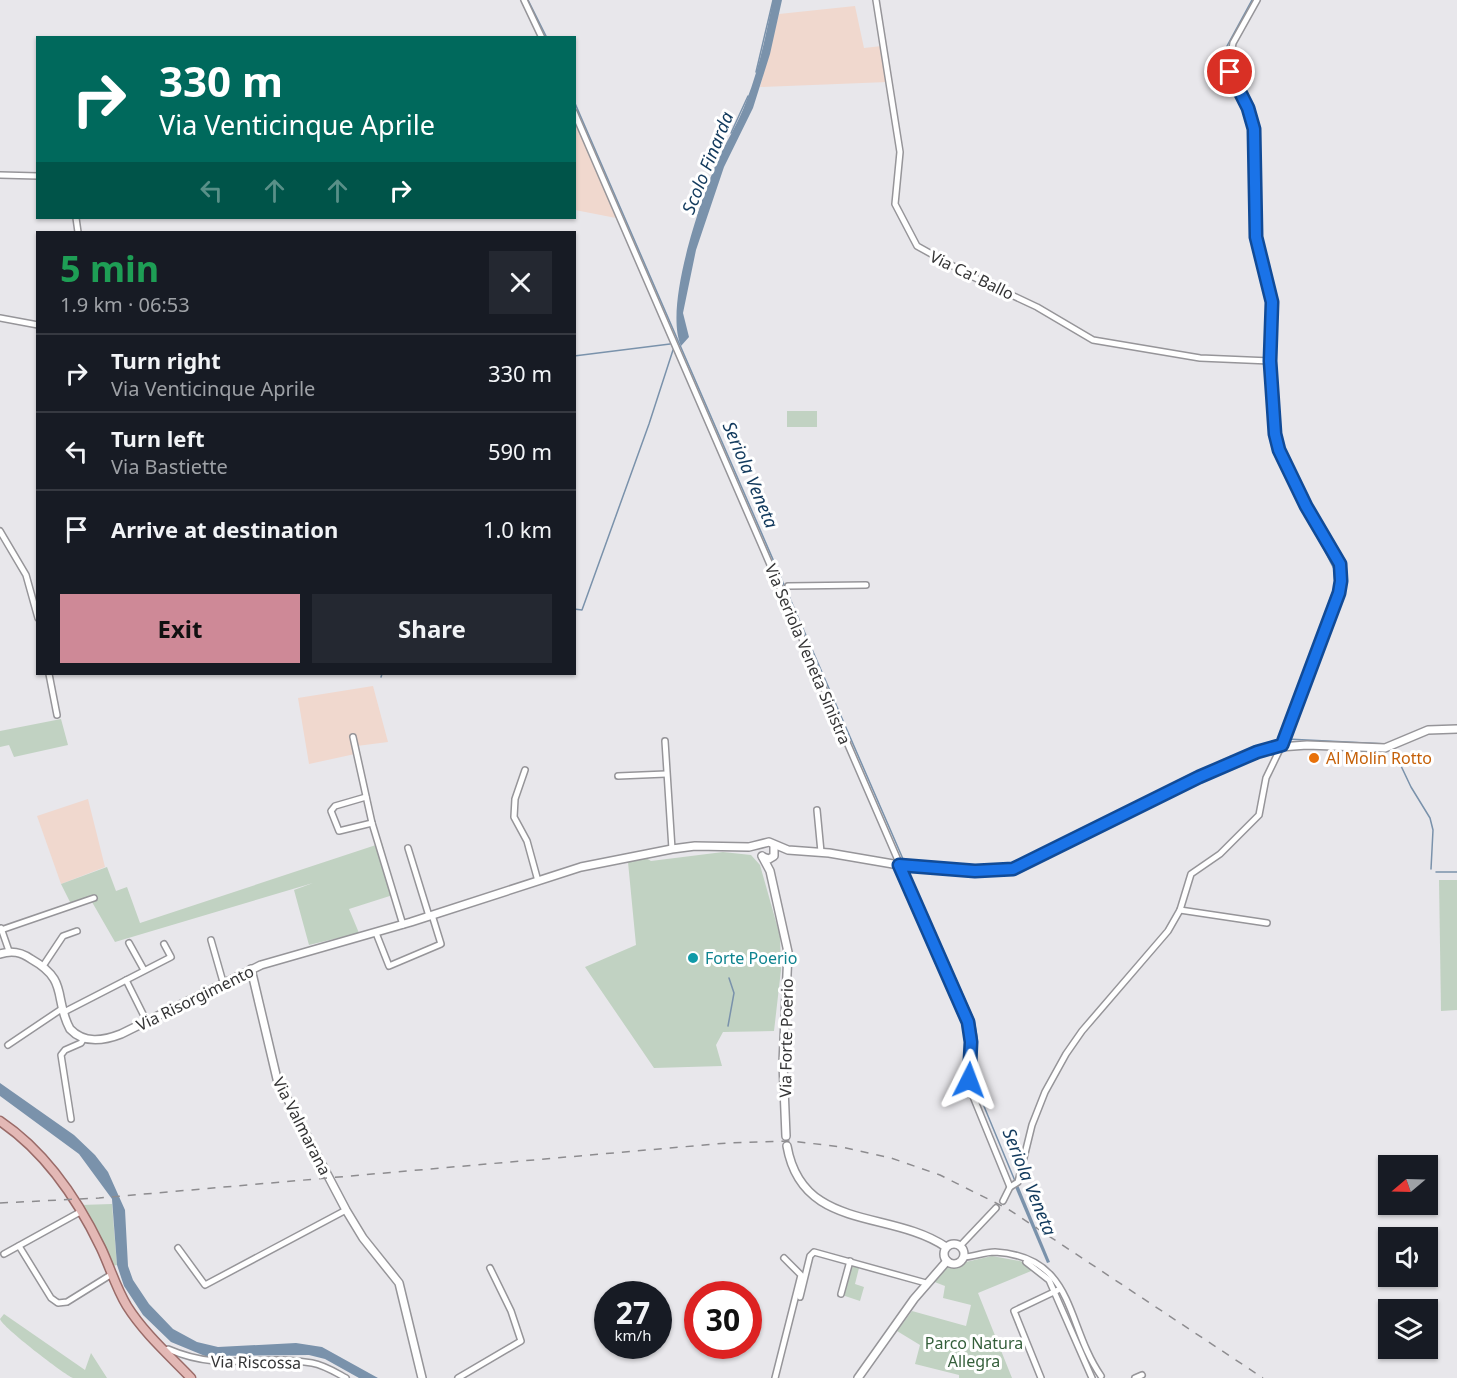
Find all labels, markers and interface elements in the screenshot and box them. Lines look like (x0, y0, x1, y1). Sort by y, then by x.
pin (1204, 46, 1255, 97)
text: 330 m (159, 52, 283, 109)
icon: arrive (1213, 55, 1246, 88)
icon: right (60, 60, 138, 138)
text: Via Venticinque Aprile (159, 106, 435, 143)
water label: Scolo Finarda (676, 108, 738, 217)
icon: left (195, 174, 228, 207)
icon: ahead (258, 174, 291, 207)
icon: ahead (321, 174, 354, 207)
icon: right (384, 174, 417, 207)
text: 5 min (60, 244, 159, 293)
street label: Via Ca' Ballo (926, 245, 1018, 305)
button: close (489, 251, 552, 314)
text: 1.9 km · 06:53 (60, 291, 190, 318)
text: Turn right (111, 345, 221, 375)
icon: right (60, 357, 93, 390)
text: 330 m (488, 358, 552, 388)
text: Via Venticinque Aprile (111, 375, 315, 402)
water label: Seriola Veneta (718, 418, 784, 532)
text: Turn left (111, 423, 205, 453)
icon: left (60, 435, 93, 468)
text: 590 m (488, 436, 552, 466)
text: Via Bastiette (111, 453, 228, 480)
icon: arrive (60, 513, 93, 546)
text: Arrive at destination (111, 514, 338, 544)
text: 1.0 km (483, 514, 552, 544)
street label: Via Seriola Veneta Sinistra (760, 560, 856, 748)
button: Exit (60, 594, 300, 663)
button: Share (312, 594, 552, 663)
place label: Al Molin Rotto (1326, 747, 1432, 769)
marker: Al Molin Rotto (1307, 751, 1321, 765)
place label: Forte Poerio (705, 947, 797, 969)
marker: Forte Poerio (686, 951, 700, 965)
street label: Via Risorgimento (133, 960, 257, 1036)
street label: Via Forte Poerio (774, 978, 798, 1098)
position arrow (937, 1048, 1001, 1112)
street label: Via Valmarana (268, 1073, 336, 1179)
water label: Seriola Veneta (997, 1124, 1062, 1239)
north arrow (1378, 1155, 1438, 1215)
map controls (1378, 1155, 1438, 1359)
button: sound (1378, 1227, 1438, 1287)
speed limit sign: 30 (684, 1281, 762, 1359)
text: 27 (616, 1292, 650, 1333)
button: layers (1378, 1299, 1438, 1359)
text: km/h (615, 1325, 651, 1345)
park label: Parco Natura Allegra (925, 1332, 1023, 1372)
street label: Via Riscossa (211, 1350, 301, 1374)

